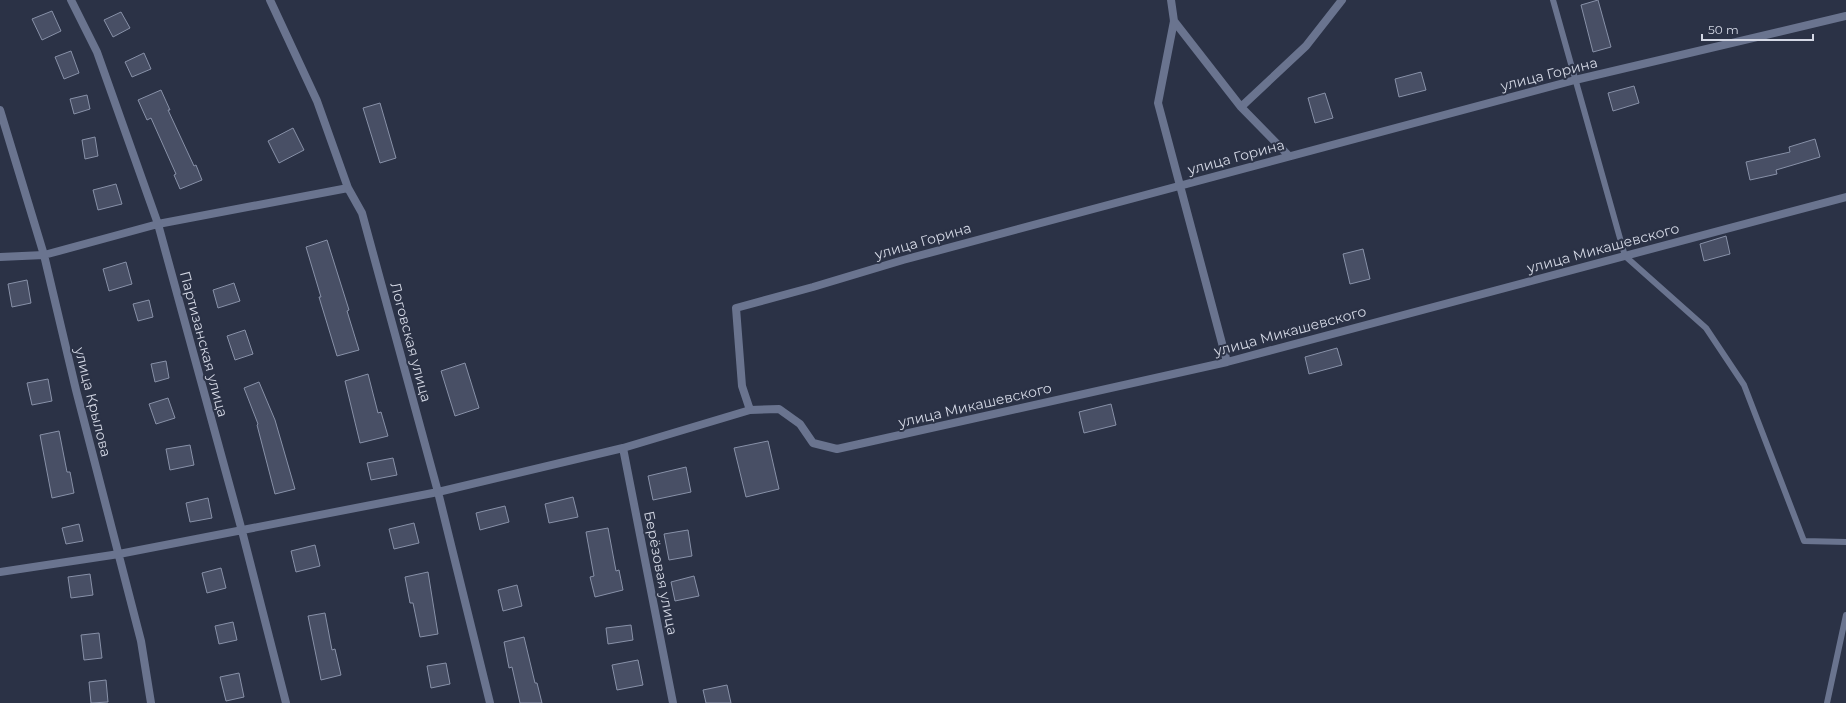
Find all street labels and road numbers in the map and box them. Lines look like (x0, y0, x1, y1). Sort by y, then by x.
street label: улица Горина (1498, 53, 1599, 95)
street label: улица Горина (1185, 135, 1286, 179)
street label: улица Горина (872, 219, 973, 264)
street label: улица Микашевского (1524, 219, 1681, 277)
street label: Партизанская улица (176, 269, 232, 419)
street label: Логовская улица (386, 280, 436, 404)
street label: улица Микашевского (1211, 302, 1368, 360)
street label: улица Крылова (70, 344, 115, 459)
street label: улица Микашевского (896, 379, 1053, 432)
street label: Берёзовая улица (640, 509, 682, 637)

